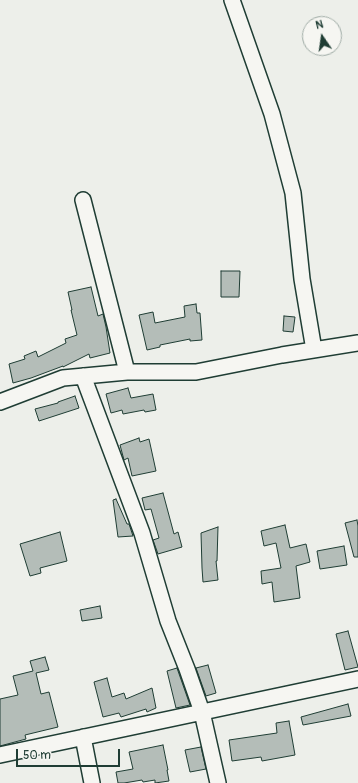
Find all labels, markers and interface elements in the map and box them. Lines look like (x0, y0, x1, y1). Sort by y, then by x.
north arrow (302, 16, 342, 56)
text: N (314, 18, 324, 32)
scale bar (18, 741, 122, 767)
text: 50 m (23, 748, 51, 763)

